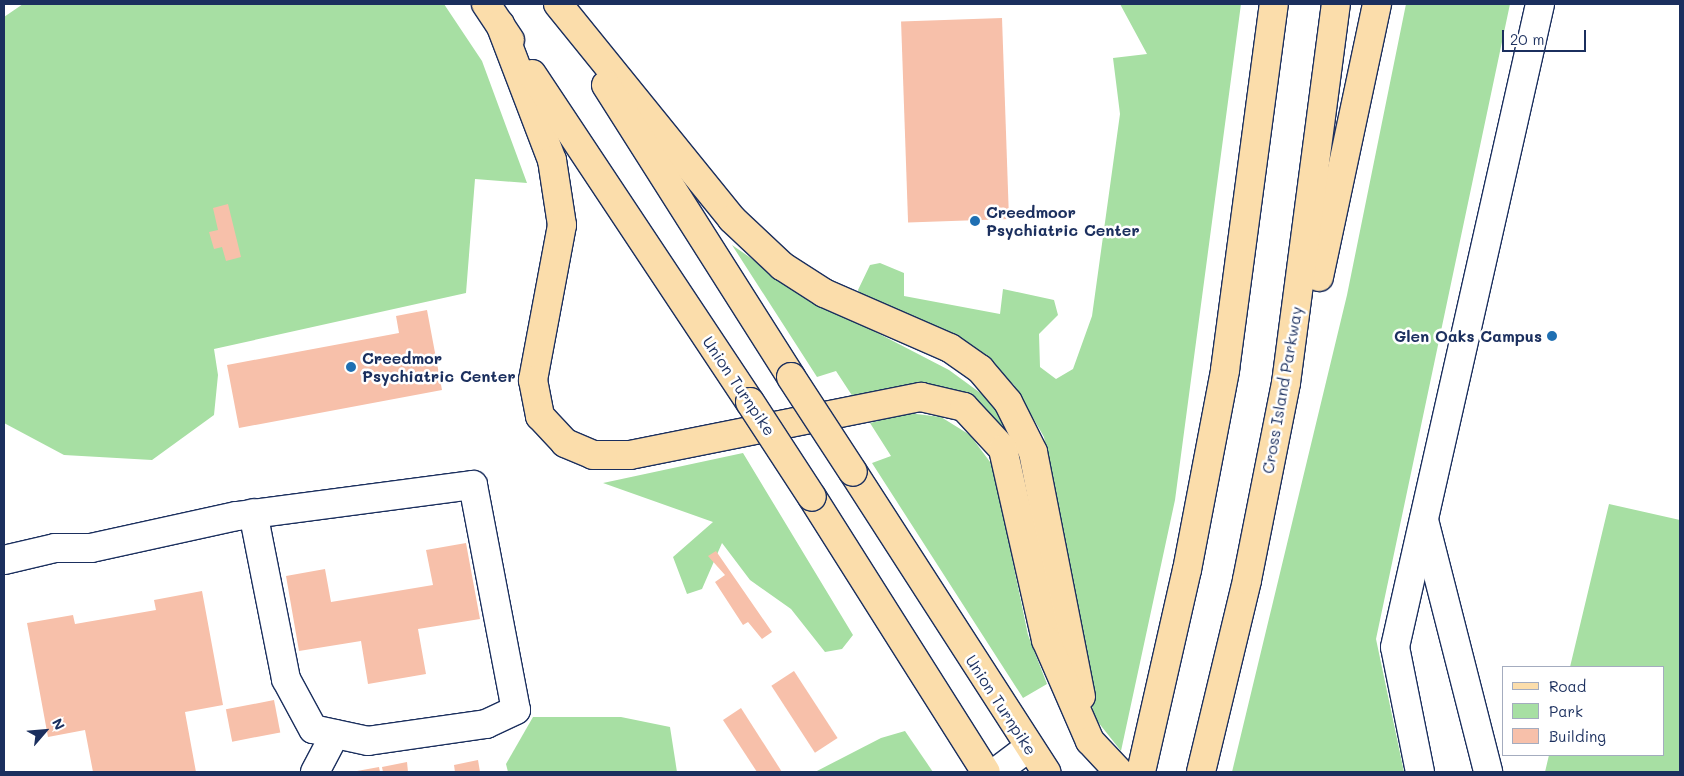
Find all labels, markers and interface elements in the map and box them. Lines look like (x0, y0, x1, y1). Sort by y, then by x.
scale bar (1504, 20, 1588, 52)
text: 20 m (1510, 29, 1544, 49)
place label: Creedmoor Psychiatric Center (986, 202, 1140, 240)
marker: Creedmoor Psychiatric Center (968, 214, 982, 228)
street label: Cross Island Parkway (1258, 305, 1306, 475)
place label: Glen Oaks Campus (1394, 326, 1542, 346)
marker: Glen Oaks Campus (1546, 330, 1558, 342)
street label: Union Turnpike (699, 333, 779, 439)
place label: Creedmor Psychiatric Center (362, 348, 516, 386)
marker: Creedmor Psychiatric Center (344, 360, 358, 374)
street label: Union Turnpike (961, 651, 1041, 759)
legend (1502, 666, 1664, 756)
text: Road (1549, 676, 1586, 696)
text: Park (1549, 701, 1583, 721)
north arrow (20, 706, 70, 756)
text: N (48, 715, 70, 733)
text: Building (1549, 726, 1606, 746)

